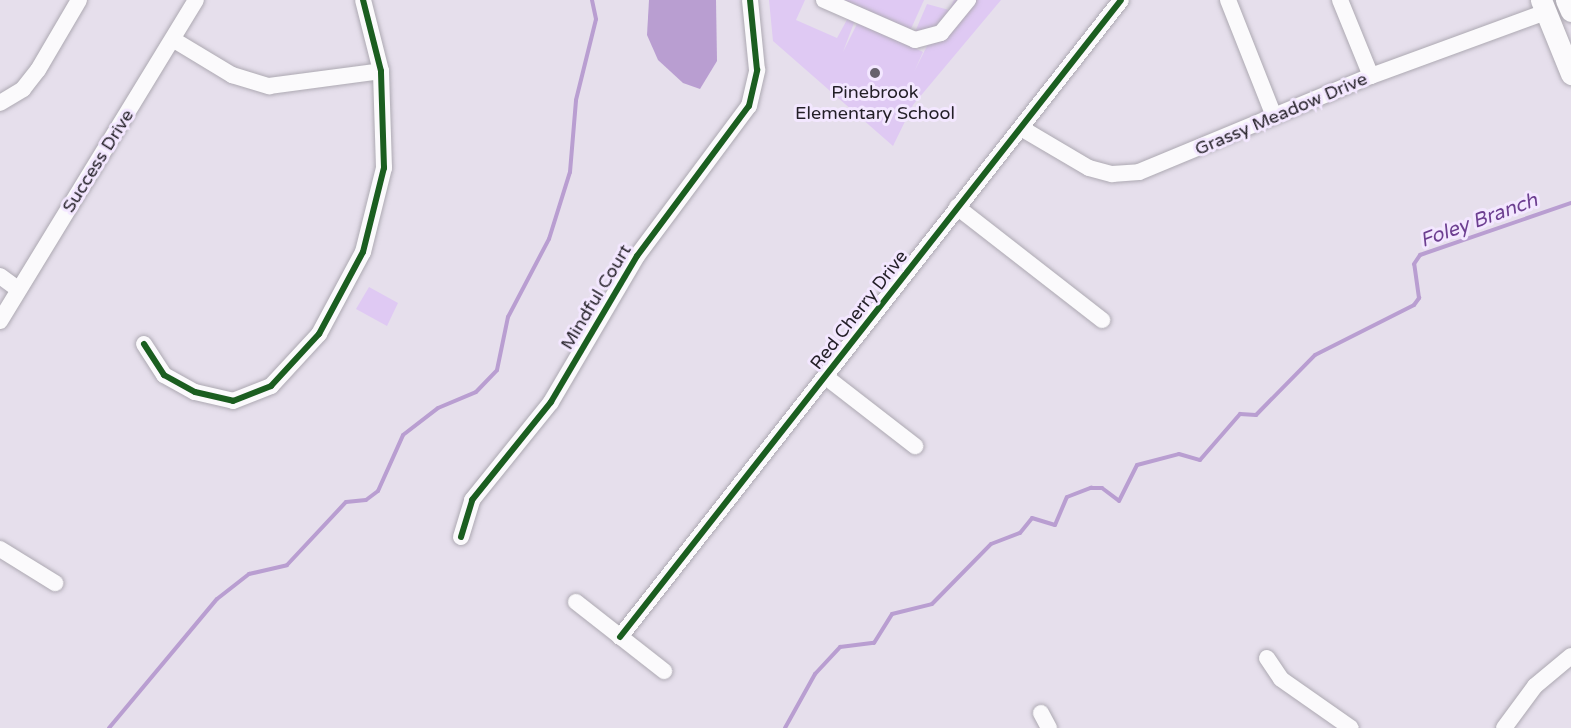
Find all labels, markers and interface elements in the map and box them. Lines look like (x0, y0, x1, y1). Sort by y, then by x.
marker: Pinebrook Elementary School (868, 66, 882, 80)
street label: Grassy Meadow Drive (1192, 68, 1370, 160)
place label: Pinebrook Elementary School (795, 82, 955, 124)
street label: Success Drive (58, 105, 138, 217)
water label: Foley Branch (1417, 189, 1541, 253)
street label: Mindful Court (556, 240, 636, 354)
street label: Red Cherry Drive (806, 246, 912, 374)

